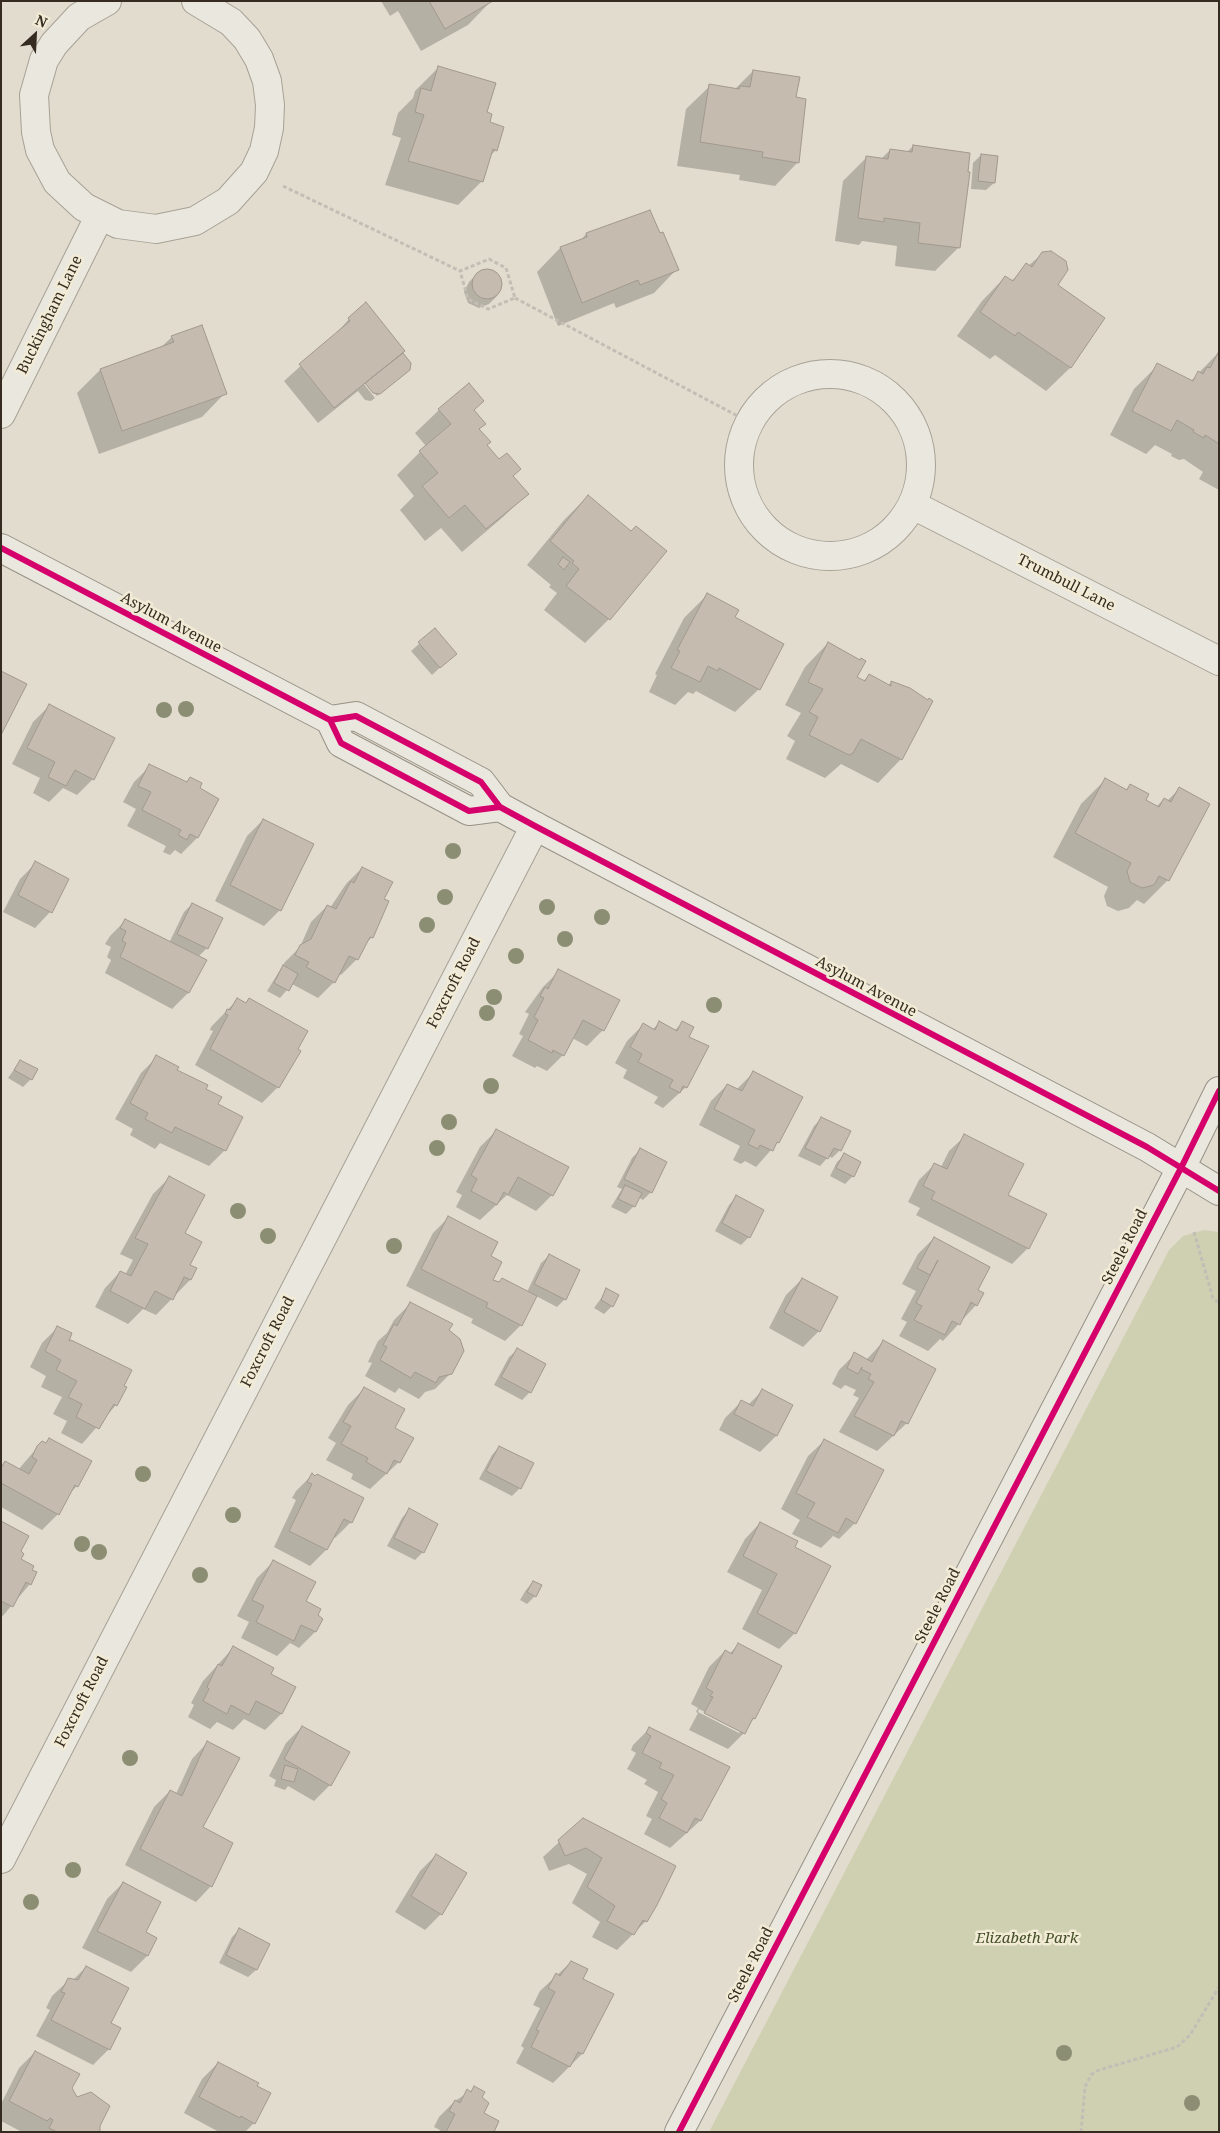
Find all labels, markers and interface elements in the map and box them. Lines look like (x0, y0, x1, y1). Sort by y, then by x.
north arrow (10, 10, 60, 60)
text: N (33, 10, 51, 32)
street label: Buckingham Lane (14, 253, 86, 377)
street label: Trumbull Lane (1014, 551, 1118, 615)
street label: Asylum Avenue (117, 589, 225, 657)
street label: Foxcroft Road (423, 935, 485, 1031)
street label: Asylum Avenue (812, 953, 920, 1021)
street label: Steele Road (1098, 1206, 1152, 1288)
street label: Foxcroft Road (237, 1294, 299, 1390)
street label: Steele Road (911, 1565, 965, 1647)
street label: Foxcroft Road (51, 1654, 113, 1750)
street label: Steele Road (724, 1924, 778, 2006)
park label: Elizabeth Park (976, 1930, 1078, 1948)

